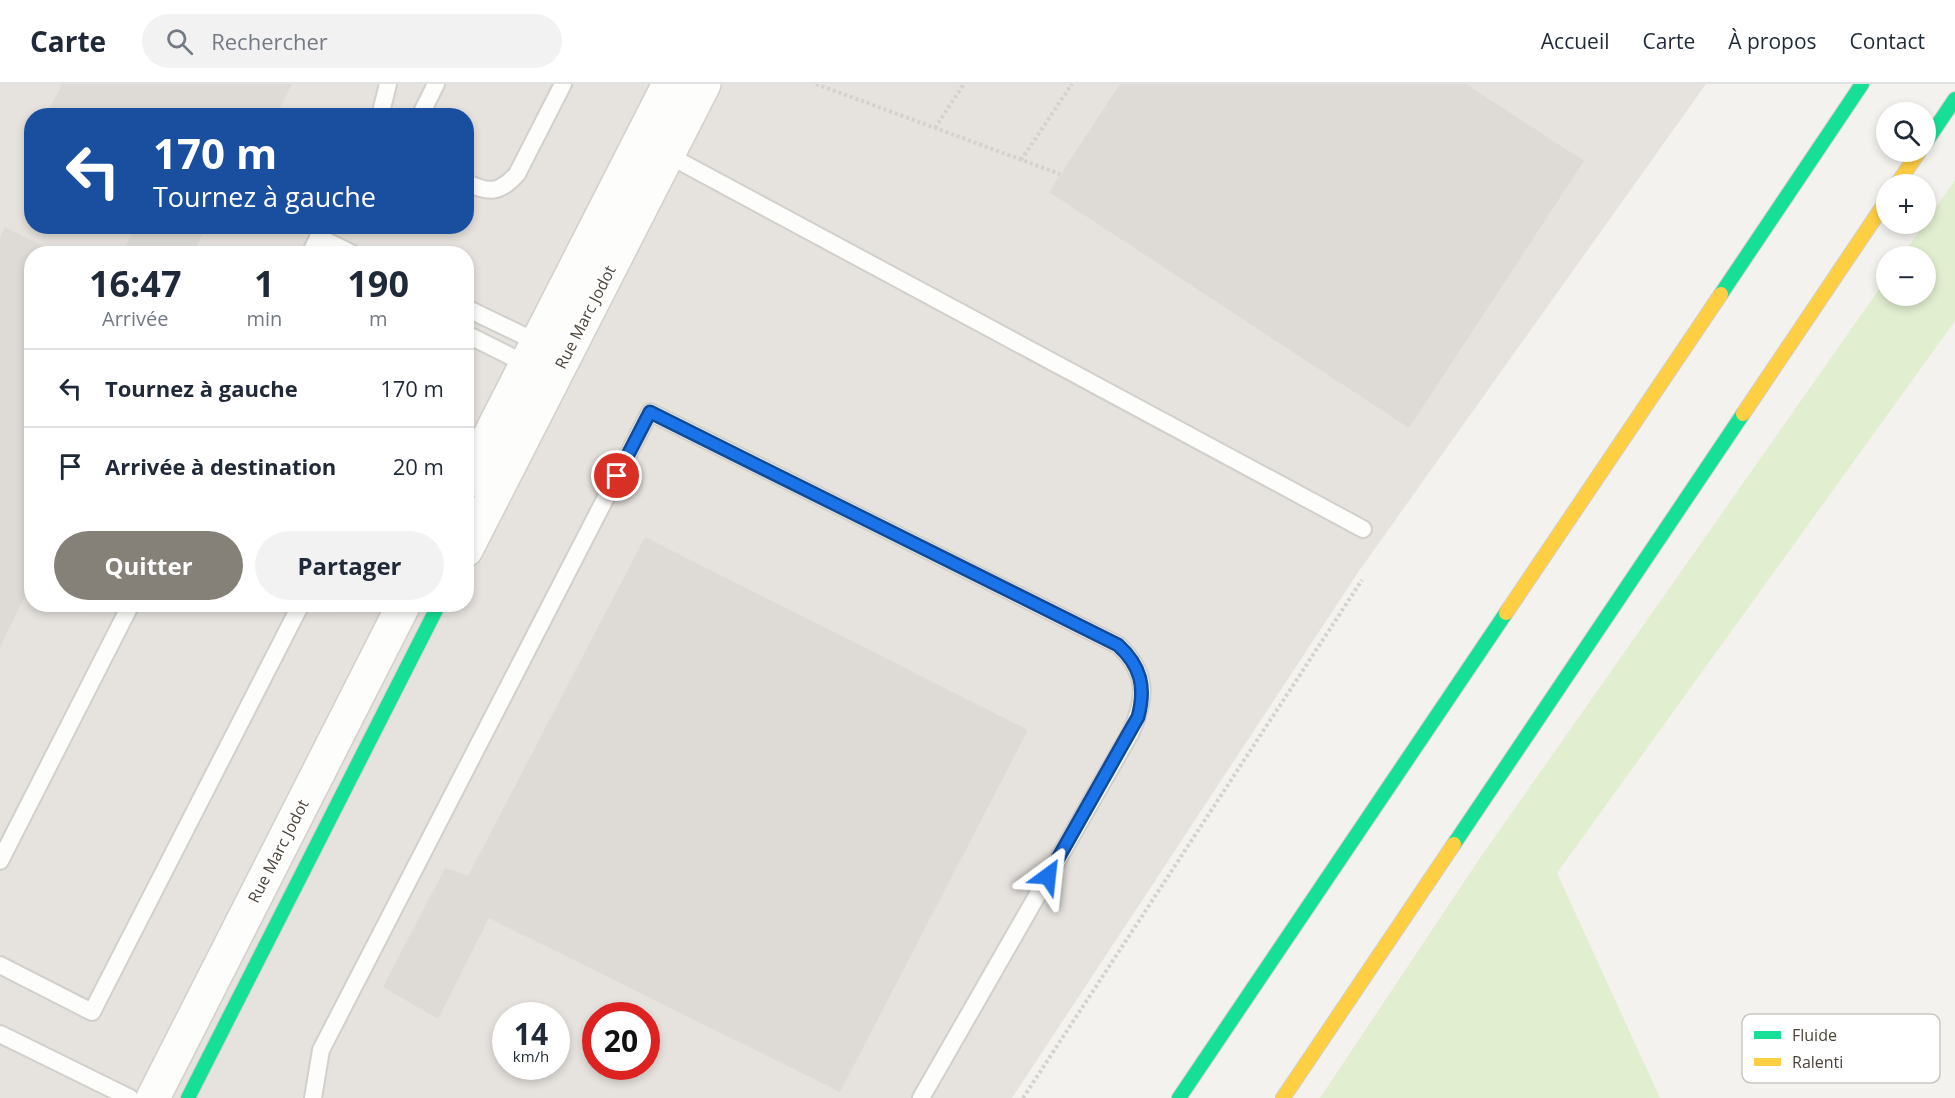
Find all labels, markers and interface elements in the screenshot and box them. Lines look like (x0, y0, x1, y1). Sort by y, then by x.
search box (142, 14, 562, 68)
text: Carte (30, 22, 106, 60)
icon: search (163, 25, 196, 58)
text: Rechercher (211, 26, 328, 56)
text: Accueil (1541, 27, 1609, 55)
text: Carte (1642, 27, 1695, 55)
text: À propos (1728, 27, 1817, 55)
text: Contact (1850, 27, 1925, 55)
map controls (1876, 102, 1936, 306)
button: search (1876, 102, 1936, 162)
text: 170 m (153, 124, 277, 181)
icon: left (54, 132, 132, 210)
button: + (1876, 174, 1936, 234)
text: Tournez à gauche (153, 178, 376, 215)
button: − (1876, 246, 1936, 306)
text: 16:47 (89, 259, 182, 308)
text: 1 (254, 259, 275, 308)
text: 190 (347, 259, 409, 308)
street label: Rue Marc Jodot (549, 261, 621, 373)
text: Arrivée (102, 305, 168, 332)
text: min (246, 305, 282, 332)
text: m (369, 305, 387, 332)
icon: left (54, 372, 87, 405)
text: Tournez à gauche (105, 373, 298, 403)
text: 170 m (380, 373, 444, 403)
icon: arrive (54, 450, 87, 483)
pin (591, 450, 642, 501)
text: Arrivée à destination (105, 451, 336, 481)
text: 20 m (393, 451, 444, 481)
icon: arrive (600, 459, 633, 492)
button: Quitter (54, 531, 243, 600)
button: Partager (255, 531, 444, 600)
street label: Rue Marc Jodot (242, 795, 314, 907)
position arrow (1016, 844, 1080, 908)
speed limit sign: 20 (582, 1002, 660, 1080)
text: 14 (514, 1013, 548, 1054)
legend (1742, 1014, 1940, 1083)
text: Fluide (1792, 1024, 1837, 1046)
text: km/h (513, 1046, 549, 1066)
text: Ralenti (1792, 1051, 1843, 1073)

